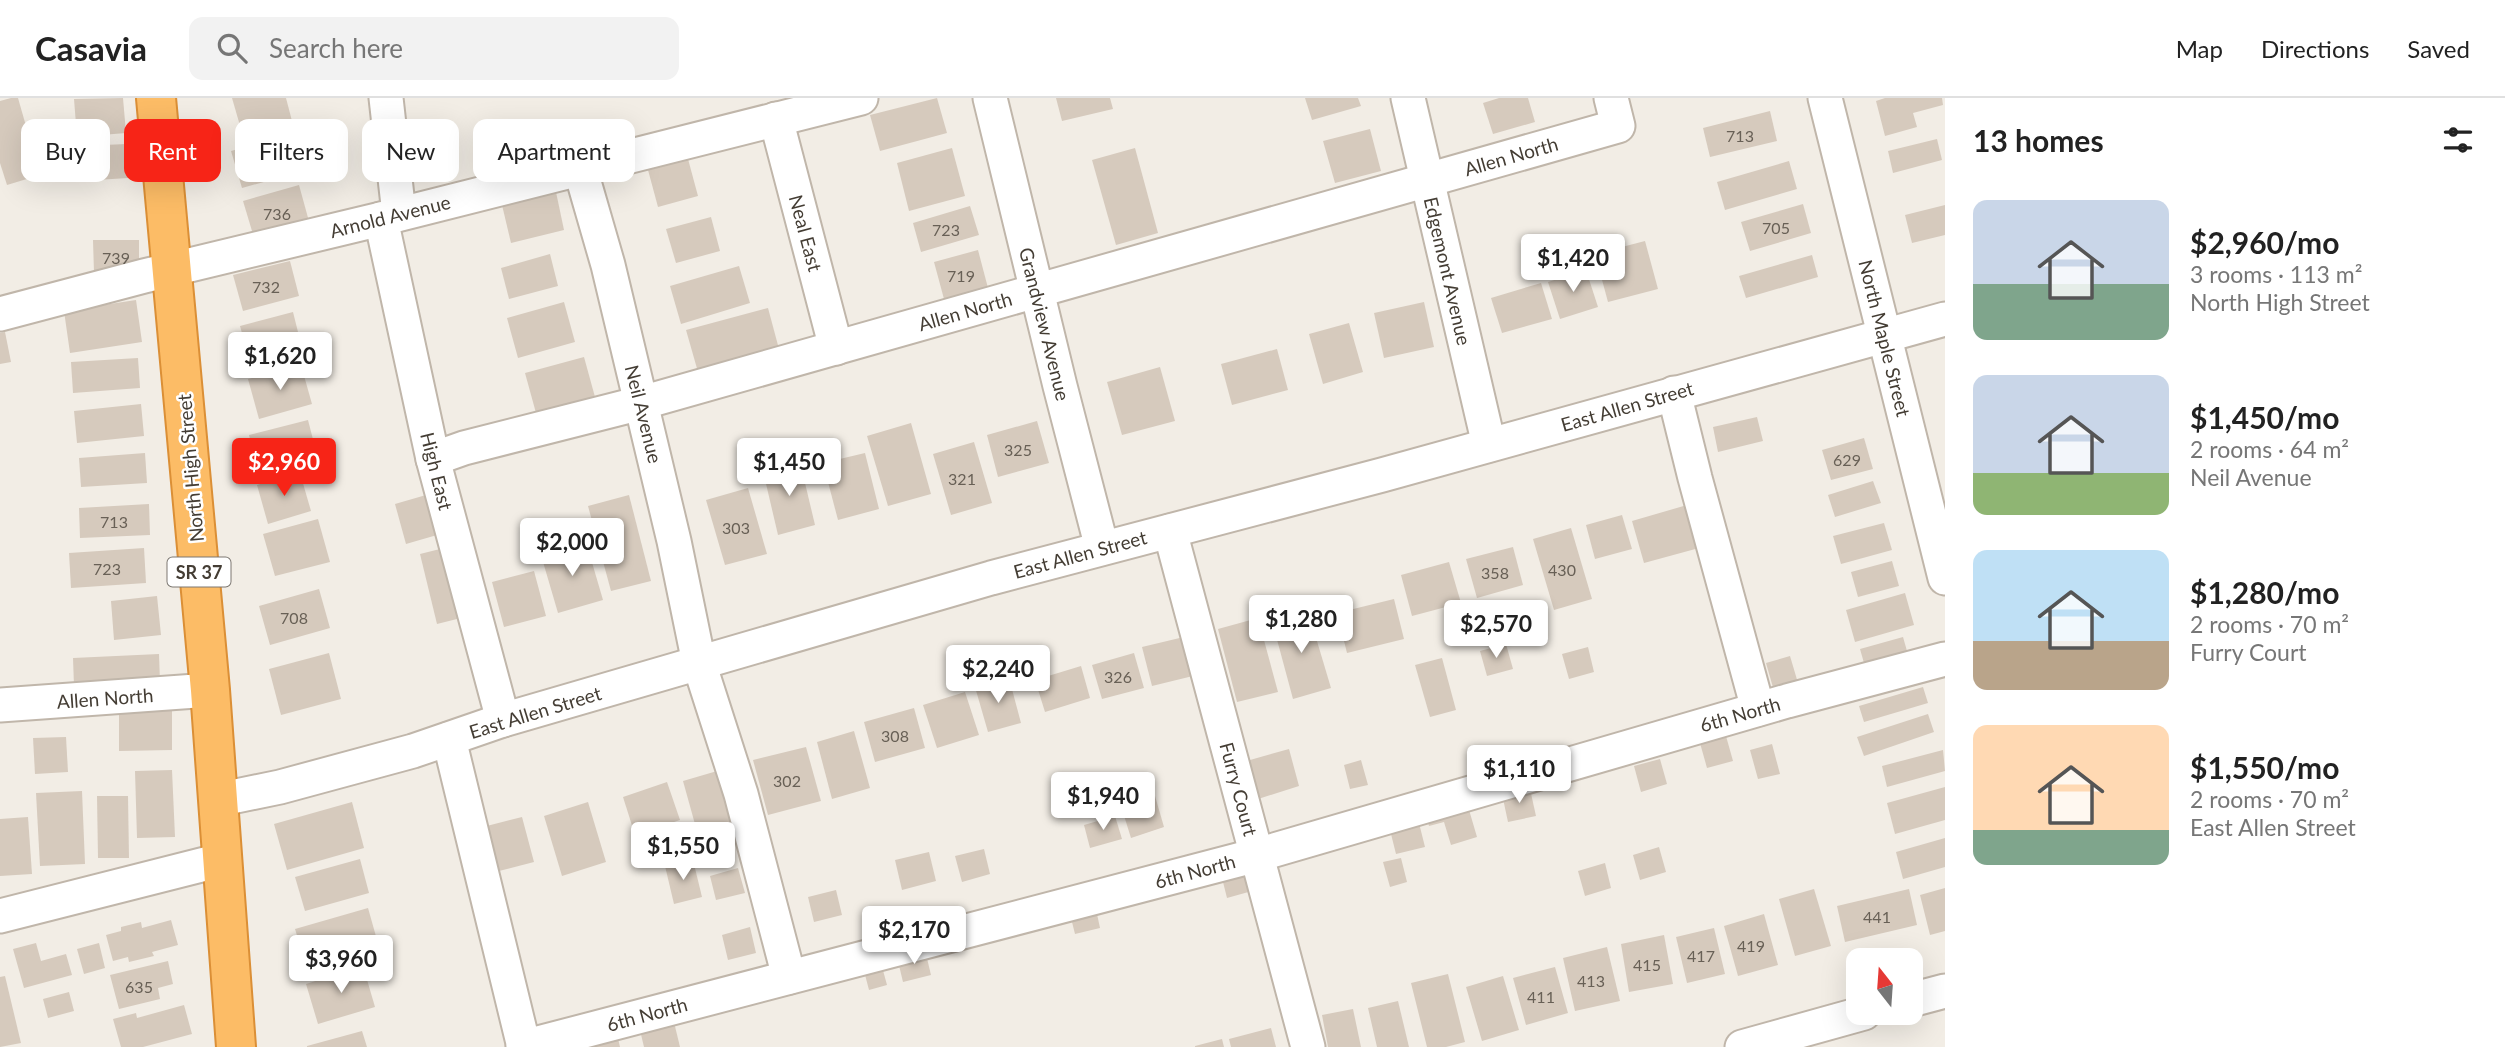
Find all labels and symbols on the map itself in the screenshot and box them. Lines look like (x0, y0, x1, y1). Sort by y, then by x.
house number: 713 (1726, 126, 1754, 145)
street label: Allen North (1461, 132, 1561, 180)
street label: Arnold Avenue (327, 190, 453, 242)
street label: Neal East (785, 192, 827, 274)
street label: Edgemont Avenue (1420, 194, 1476, 348)
house number: 736 (263, 204, 291, 223)
house number: 705 (1762, 218, 1790, 237)
house number: 723 (932, 220, 960, 239)
pin: $1,420 (1516, 234, 1630, 294)
street label: Grandview Avenue (1015, 245, 1075, 403)
house number: 739 (102, 248, 130, 267)
street label: North Maple Street (1854, 257, 1916, 419)
house number: 719 (947, 266, 975, 285)
house number: 732 (252, 277, 280, 296)
street label: Allen North (915, 287, 1015, 335)
pin: $1,620 (223, 332, 337, 392)
street label: Neil Avenue (621, 362, 667, 466)
street label: East Allen Street (1558, 376, 1696, 436)
street label: North High Street (172, 393, 208, 543)
street label: High East (416, 430, 458, 513)
pin: $2,960 (227, 438, 341, 498)
pin: $1,450 (732, 438, 846, 498)
house number: 325 (1004, 440, 1032, 459)
house number: 629 (1833, 450, 1861, 469)
house number: 321 (948, 469, 976, 488)
house number: 713 (100, 512, 128, 531)
pin: $2,000 (515, 518, 629, 578)
house number: 303 (722, 518, 750, 537)
street label: East Allen Street (1011, 525, 1149, 583)
road number: SR 37 (168, 558, 230, 586)
house number: 723 (93, 559, 121, 578)
house number: 430 (1548, 560, 1576, 579)
house number: 358 (1481, 563, 1509, 582)
pin: $1,280 (1244, 596, 1358, 655)
pin: $2,570 (1439, 601, 1553, 660)
house number: 708 (280, 608, 308, 627)
pin: $2,240 (941, 646, 1055, 705)
house number: 326 (1104, 667, 1132, 686)
street label: East Allen Street (466, 681, 604, 743)
street label: Allen North (56, 683, 154, 713)
street label: 6th North (1697, 692, 1783, 736)
house number: 308 (881, 726, 909, 745)
street label: Furry Court (1215, 740, 1263, 839)
pin: $1,110 (1462, 746, 1576, 805)
house number: 302 (773, 771, 801, 790)
pin: $1,940 (1046, 772, 1160, 832)
pin: $1,550 (626, 822, 740, 882)
street label: 6th North (1152, 849, 1238, 893)
pin: $2,170 (857, 906, 971, 966)
house number: 441 (1863, 907, 1891, 926)
pin: $3,960 (284, 936, 398, 995)
house number: 419 (1737, 936, 1765, 955)
house number: 417 (1687, 946, 1715, 965)
north arrow (1846, 948, 1923, 1026)
house number: 415 (1633, 955, 1661, 974)
house number: 413 (1577, 971, 1605, 990)
house number: 635 (125, 977, 153, 996)
house number: 411 (1527, 987, 1555, 1006)
street label: 6th North (604, 992, 690, 1036)

